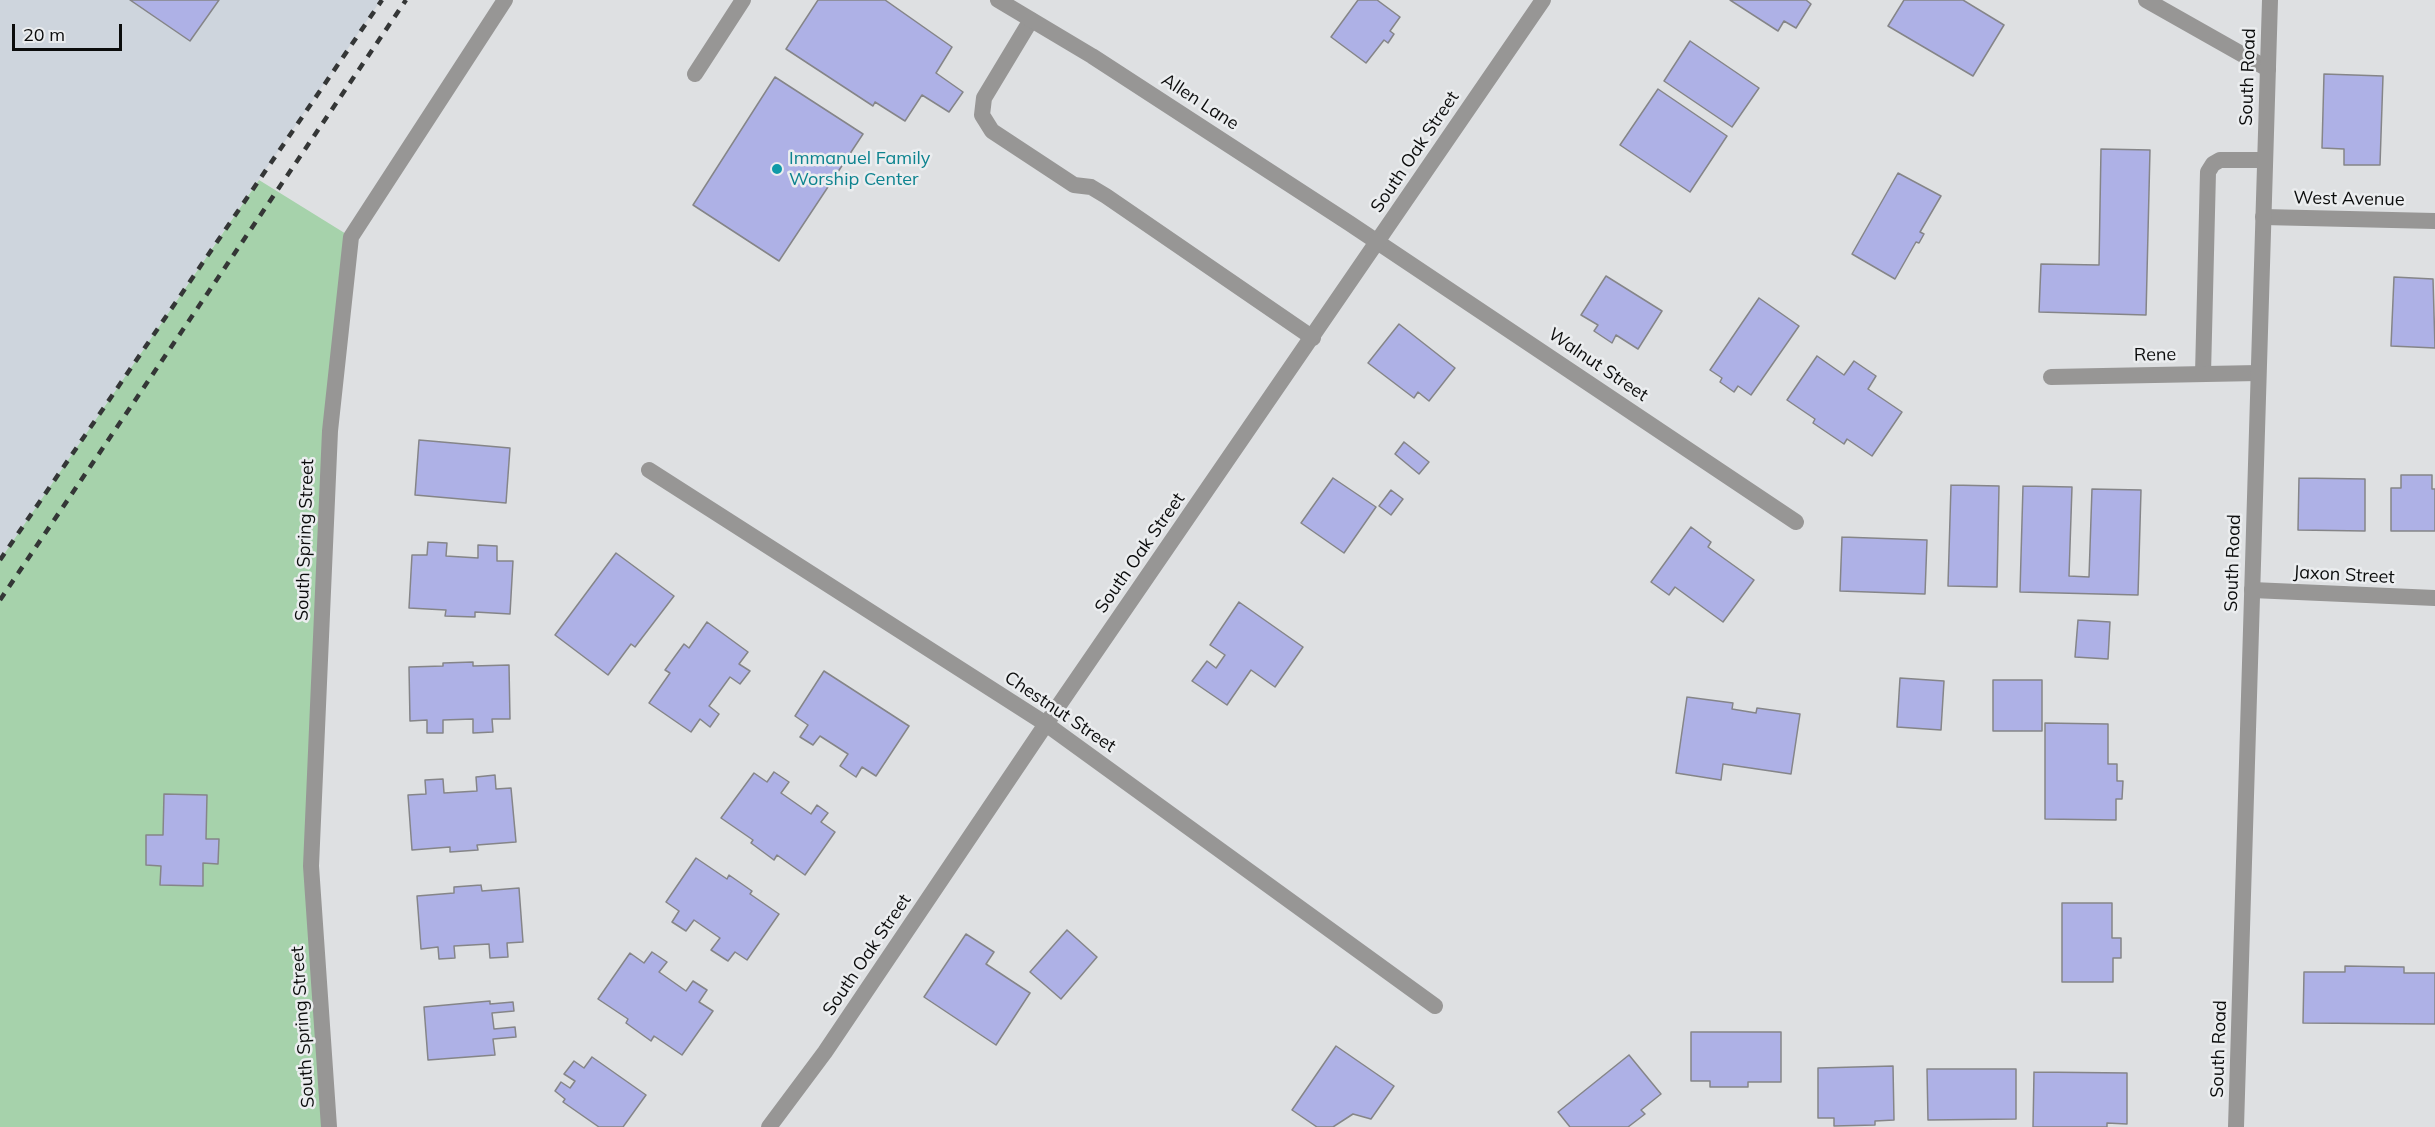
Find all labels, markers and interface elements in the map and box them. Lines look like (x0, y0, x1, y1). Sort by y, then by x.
scale bar (15, 12, 124, 50)
text: 20 m (23, 23, 65, 46)
street label: South Road (2236, 28, 2260, 126)
street label: Allen Lane (1157, 69, 1243, 135)
street label: South Oak Street (1366, 87, 1464, 217)
place label: Immanuel Family Worship Center (789, 148, 930, 190)
marker: Immanuel Family Worship Center (770, 162, 784, 176)
street label: West Avenue (2293, 187, 2405, 211)
street label: Walnut Street (1544, 324, 1652, 406)
street label: Rene (2134, 344, 2176, 366)
street label: South Spring Street (291, 459, 319, 621)
street label: South Oak Street (1090, 489, 1190, 617)
street label: South Road (2221, 514, 2245, 612)
street label: Jaxon Street (2293, 562, 2395, 588)
street label: Chestnut Street (1000, 667, 1120, 757)
street label: South Oak Street (818, 890, 916, 1020)
street label: South Spring Street (287, 945, 319, 1109)
street label: South Road (2207, 1000, 2231, 1098)

